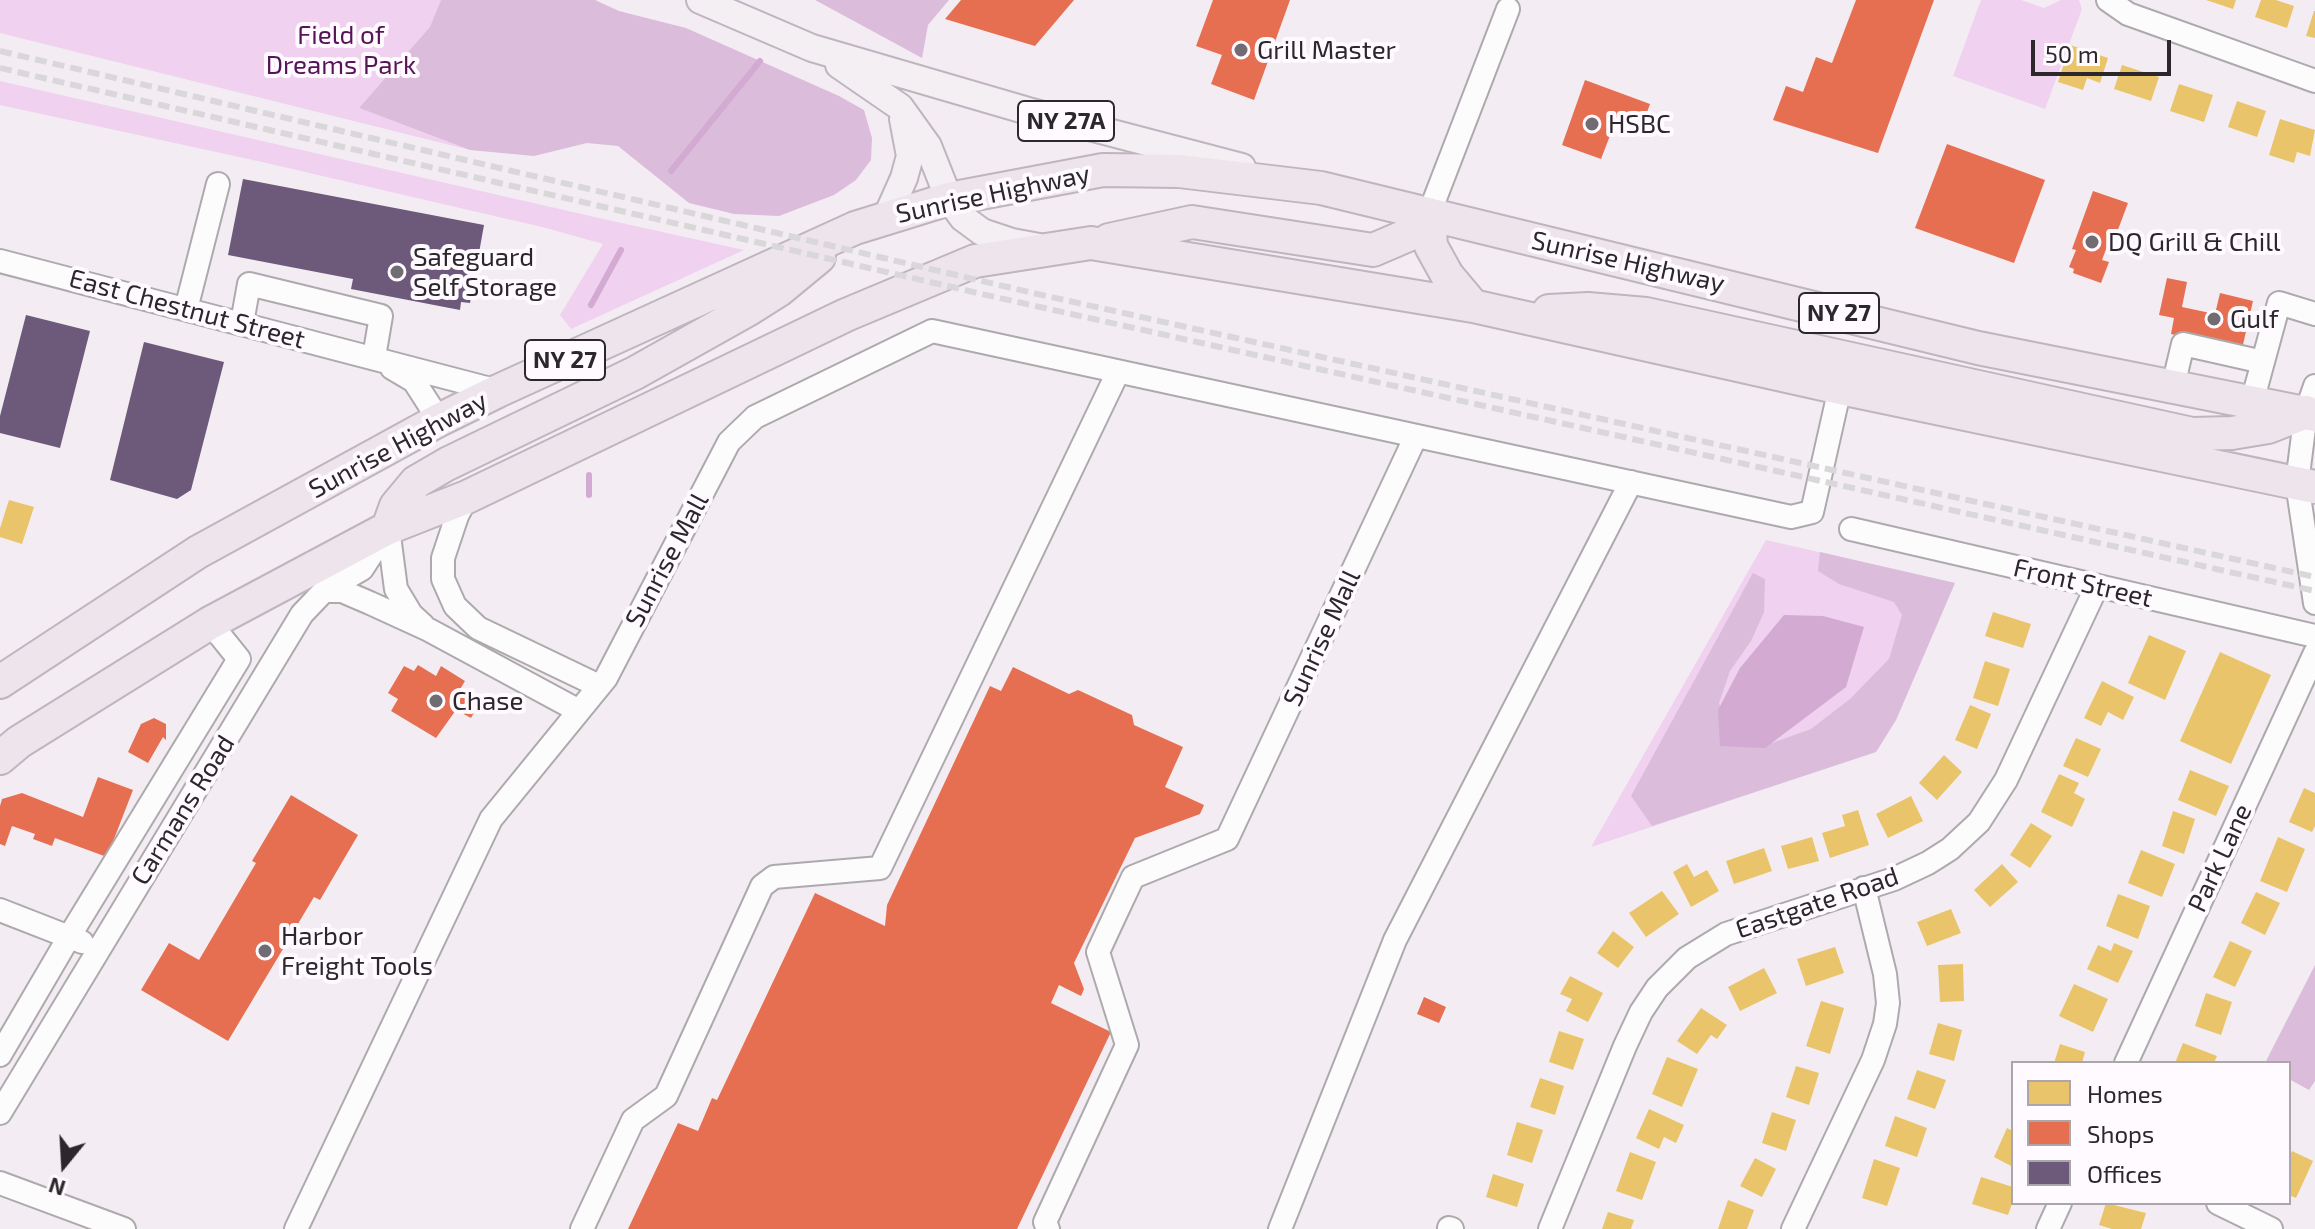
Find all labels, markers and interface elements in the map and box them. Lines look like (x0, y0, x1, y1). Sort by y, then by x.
park label: Field of Dreams Park (266, 19, 416, 80)
scale bar (2035, 24, 2175, 74)
place label: Grill Master (1257, 34, 1396, 66)
text: 50 m (2045, 39, 2099, 68)
marker: Grill Master (1232, 41, 1250, 59)
road number: NY 27A (1018, 101, 1114, 141)
place label: HSBC (1608, 108, 1671, 140)
marker: HSBC (1583, 115, 1601, 133)
street label: Sunrise Highway (893, 158, 1093, 230)
street label: Sunrise Highway (1528, 225, 1728, 299)
place label: DQ Grill & Chill (2108, 226, 2281, 258)
marker: DQ Grill & Chill (2083, 233, 2101, 251)
place label: Safeguard Self Storage (413, 241, 557, 302)
street label: East Chestnut Street (66, 263, 308, 355)
marker: Safeguard Self Storage (388, 263, 406, 281)
road number: NY 27 (1799, 293, 1879, 333)
place label: Gulf (2230, 303, 2279, 335)
marker: Gulf (2205, 310, 2223, 328)
road number: NY 27 (525, 340, 605, 380)
street label: Sunrise Highway (304, 385, 492, 505)
street label: Sunrise Mall (619, 488, 715, 632)
street label: Front Street (2011, 552, 2155, 614)
street label: Sunrise Mall (1277, 565, 1367, 711)
place label: Chase (452, 685, 523, 717)
marker: Chase (427, 692, 445, 710)
street label: Carmans Road (125, 729, 241, 891)
street label: Park Lane (2181, 799, 2259, 917)
street label: Eastgate Road (1731, 861, 1903, 945)
place label: Harbor Freight Tools (281, 920, 433, 982)
marker: Harbor Freight Tools (256, 942, 274, 960)
legend (2011, 1061, 2291, 1205)
text: Homes (2087, 1079, 2163, 1108)
text: Shops (2087, 1119, 2154, 1148)
north arrow (24, 1125, 104, 1205)
text: Offices (2087, 1159, 2162, 1188)
text: N (45, 1173, 68, 1203)

